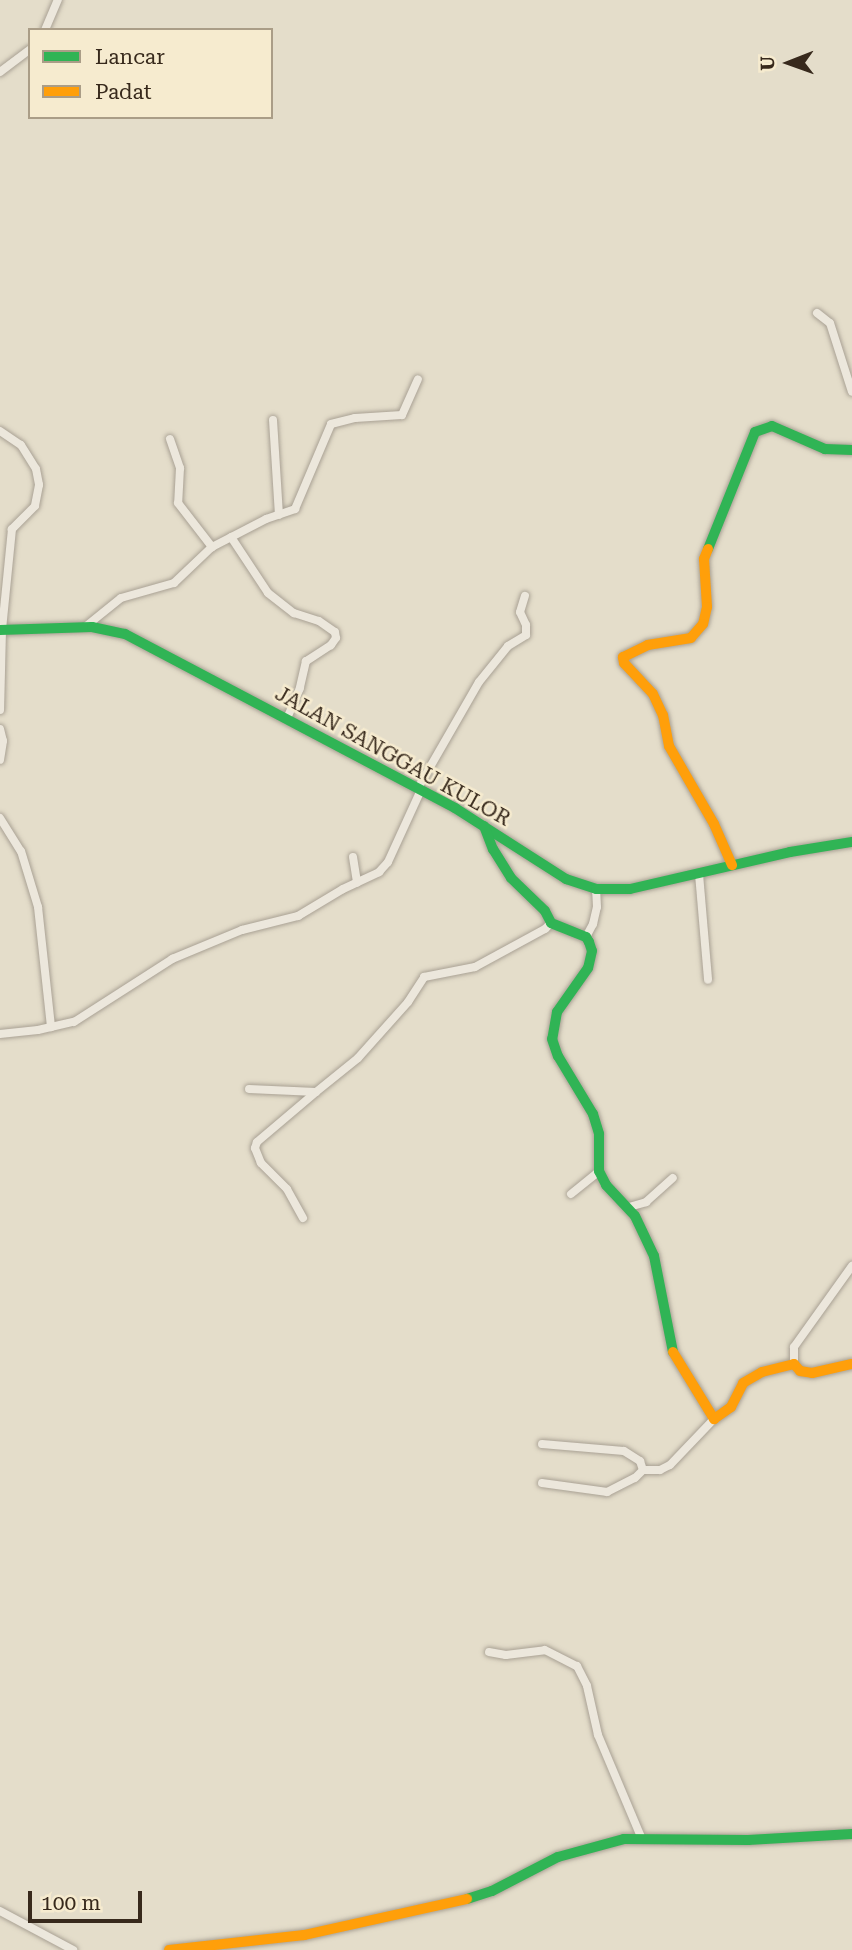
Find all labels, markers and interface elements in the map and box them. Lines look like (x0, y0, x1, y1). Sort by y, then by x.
legend (28, 28, 273, 119)
north arrow (754, 28, 824, 98)
text: Lancar (95, 45, 165, 69)
text: U (756, 56, 779, 71)
text: Padat (95, 80, 152, 104)
street label: JALAN SANGGAU KULOR (271, 681, 515, 831)
scale bar (32, 1876, 145, 1920)
text: 100 m (41, 1891, 101, 1915)

